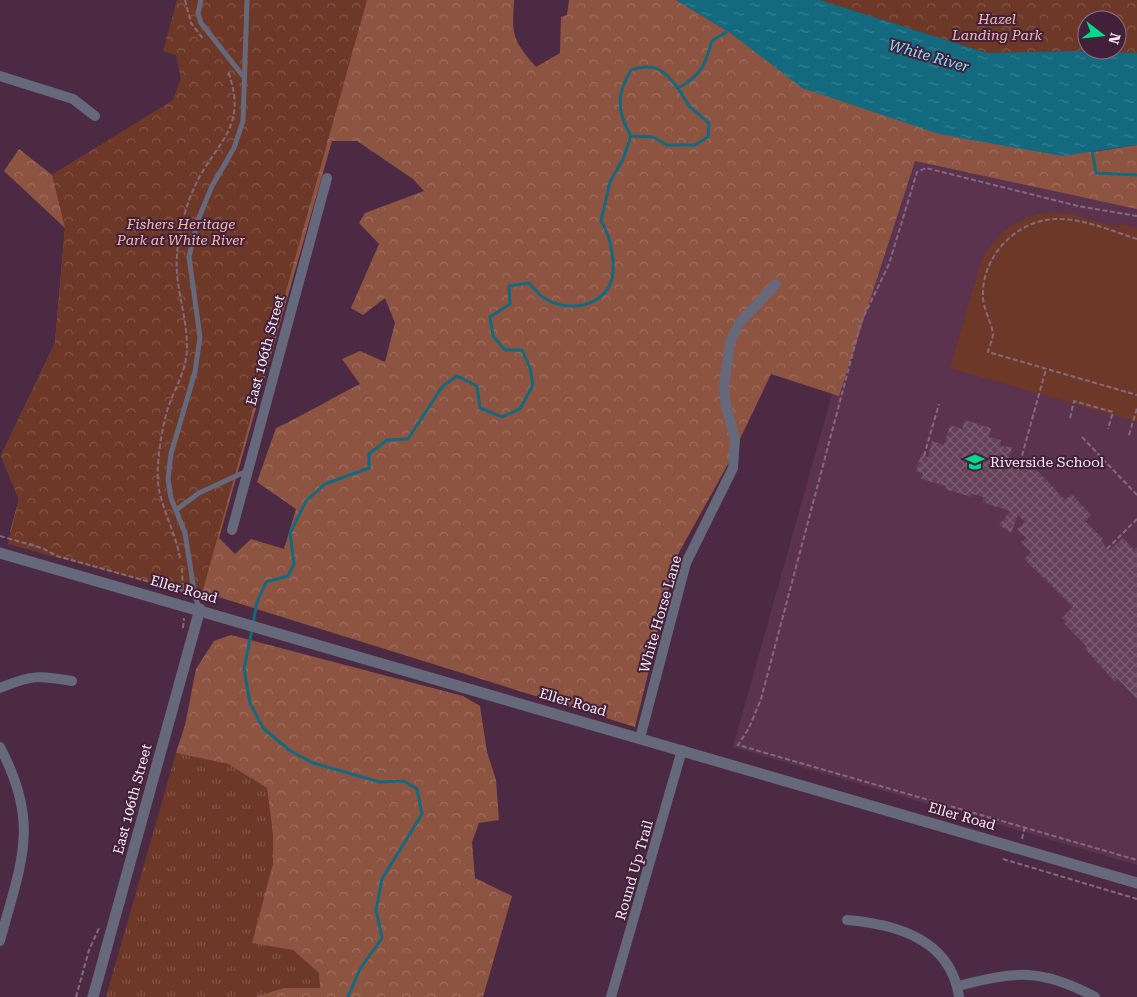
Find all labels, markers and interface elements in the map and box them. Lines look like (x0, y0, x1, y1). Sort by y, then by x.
north arrow (1077, 10, 1127, 60)
park label: Hazel Landing Park (951, 11, 1042, 43)
text: N (1105, 31, 1124, 46)
water label: White River (887, 36, 972, 76)
park label: Fishers Heritage Park at White River (116, 216, 245, 248)
street label: East 106th Street (243, 293, 287, 407)
school or university icon: Riverside School (964, 451, 986, 473)
place label: Riverside School (990, 454, 1105, 470)
street label: White Horse Lane (636, 553, 684, 674)
street label: Eller Road (149, 572, 219, 606)
street label: Eller Road (538, 685, 608, 719)
street label: East 106th Street (110, 742, 154, 856)
street label: Eller Road (927, 799, 997, 833)
street label: Round Up Trail (612, 818, 656, 922)

